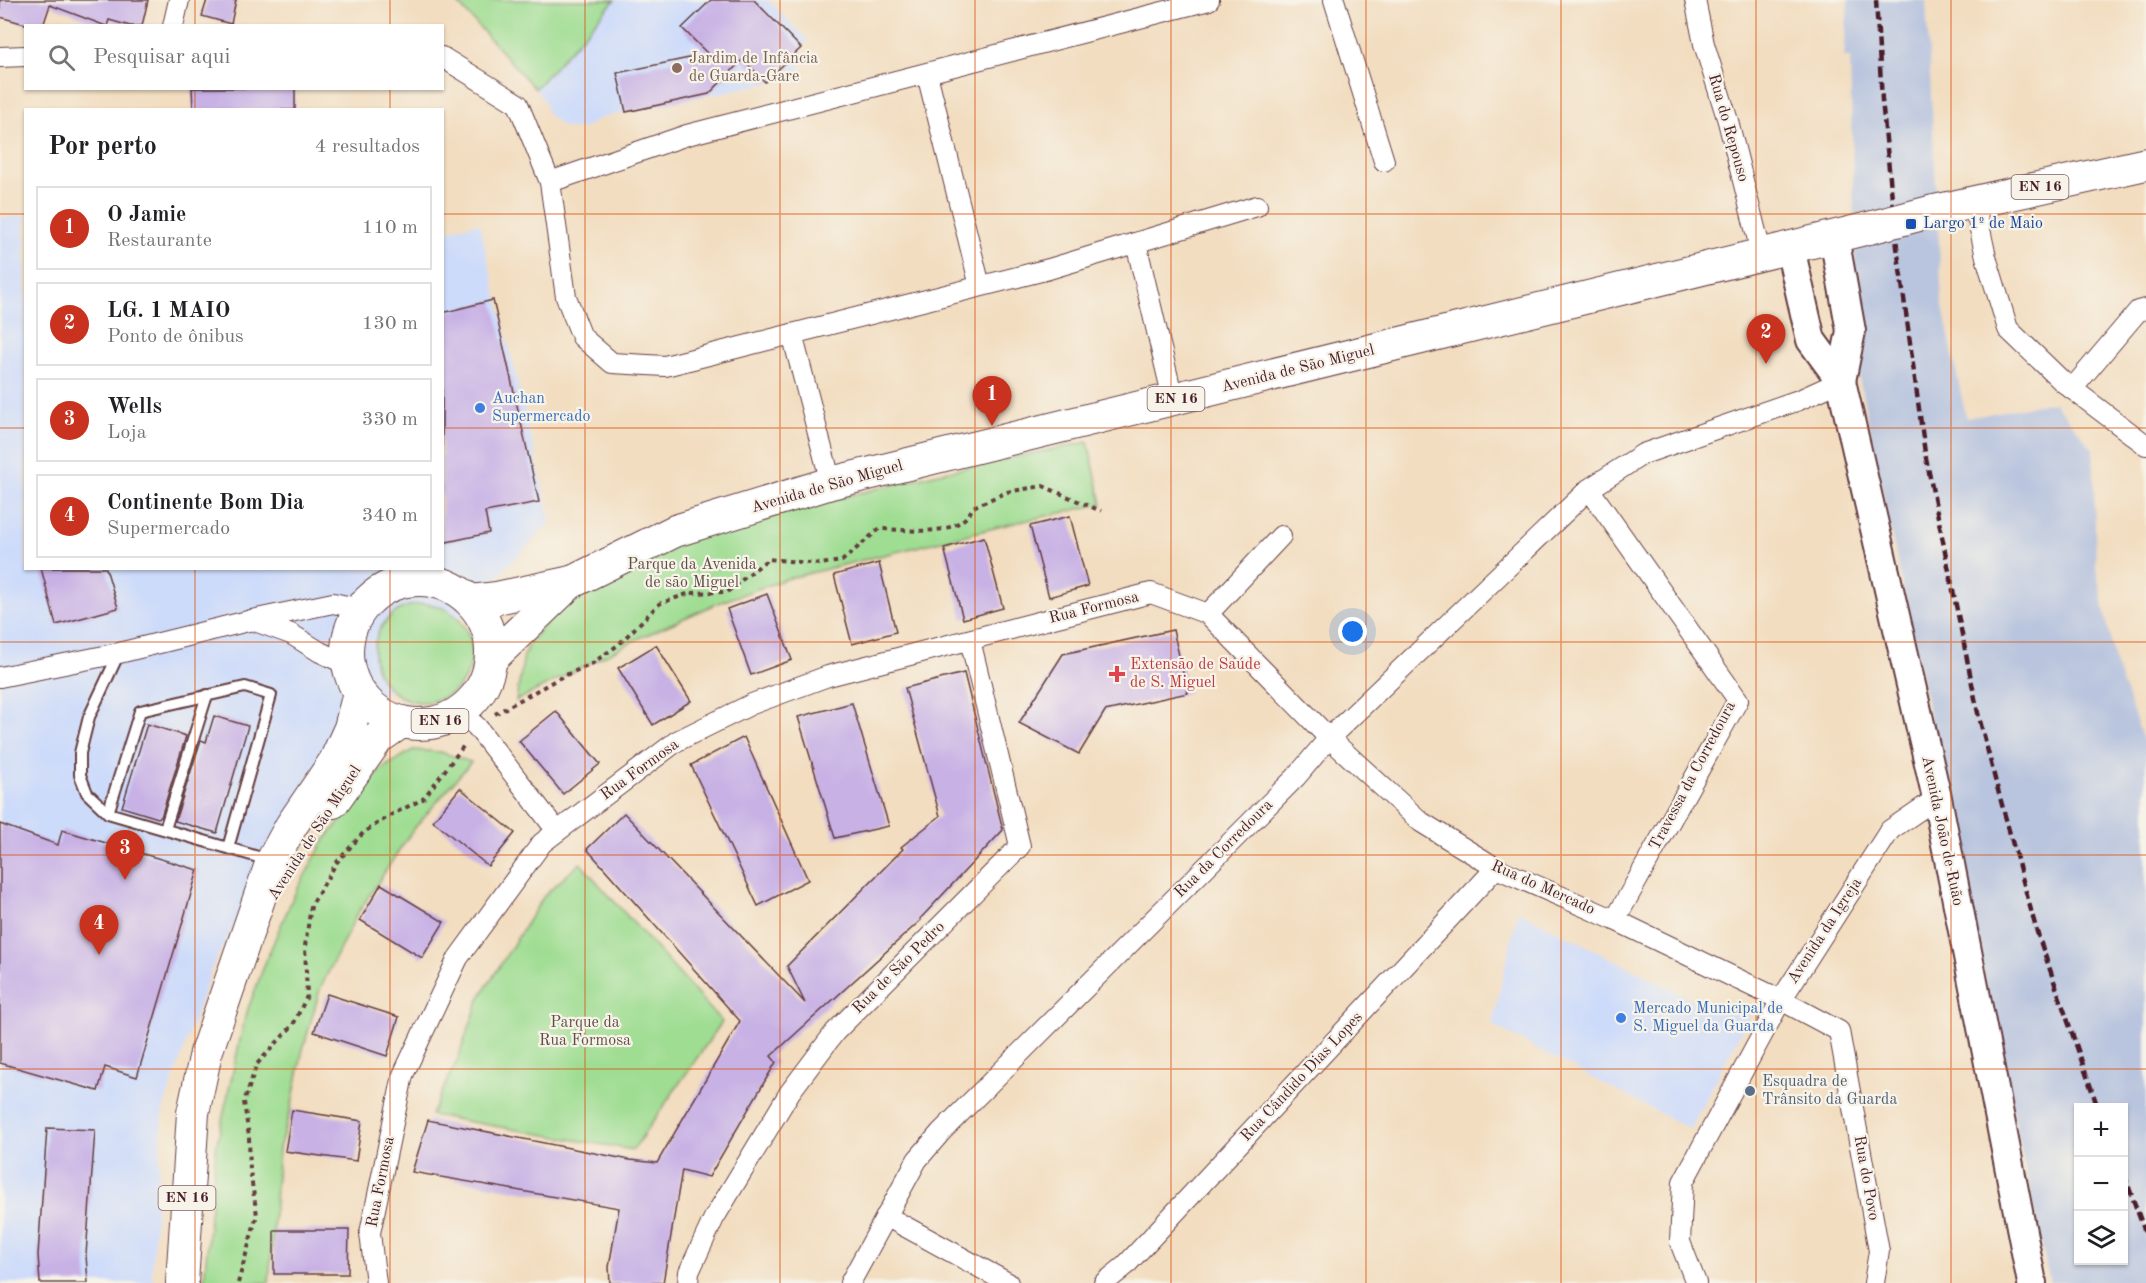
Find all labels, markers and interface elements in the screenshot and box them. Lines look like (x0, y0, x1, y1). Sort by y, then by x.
search box (24, 24, 444, 90)
icon: search (45, 41, 78, 74)
text: Pesquisar aqui (93, 46, 230, 68)
place label: Jardim de Infância de Guarda-Gare (689, 51, 818, 85)
marker: Jardim de Infância de Guarda-Gare (670, 61, 684, 75)
street label: Rua do Repouso (1705, 72, 1751, 184)
text: Por perto (48, 134, 157, 160)
text: 4 resultados (315, 137, 420, 157)
road number: EN 16 (2012, 175, 2068, 199)
text: O Jamie (107, 204, 186, 226)
place label: Largo 1º de Maio (1923, 216, 2043, 232)
marker: Largo 1º de Maio (1904, 217, 1918, 231)
text: 1 (64, 218, 75, 238)
text: 110 m (362, 218, 418, 238)
text: Restaurante (107, 231, 212, 251)
text: LG. 1 MAIO (107, 300, 230, 322)
text: 2 (64, 314, 75, 334)
text: 130 m (362, 314, 418, 334)
pin: 2 (1746, 314, 1786, 364)
text: Ponto de ônibus (107, 327, 244, 347)
street label: Avenida de São Miguel (1220, 342, 1376, 396)
pin: 1 (972, 376, 1012, 426)
road number: EN 16 (1148, 387, 1204, 411)
place label: Auchan Supermercado (492, 391, 591, 425)
text: Wells (107, 396, 162, 418)
marker: Auchan Supermercado (473, 401, 487, 415)
text: 3 (64, 410, 75, 430)
text: 330 m (362, 410, 418, 430)
text: Loja (107, 423, 147, 443)
street label: Avenida de São Miguel (749, 458, 905, 516)
text: Continente Bom Dia (107, 492, 304, 514)
text: 4 (64, 506, 75, 526)
text: 340 m (362, 506, 418, 526)
text: Supermercado (107, 519, 230, 539)
park label: Parque da Avenida de são Miguel (627, 557, 757, 591)
street label: Rua Formosa (1047, 589, 1141, 627)
your location (1338, 617, 1367, 646)
place label: Extensão de Saúde de S. Miguel (1130, 657, 1261, 691)
marker: Extensão de Saúde de S. Miguel (1108, 665, 1126, 683)
street label: Travessa da Corredoura (1647, 699, 1739, 853)
road number: EN 16 (412, 709, 468, 733)
street label: Rua Formosa (598, 736, 682, 804)
street label: Avenida João de Ruão (1918, 755, 1966, 907)
street label: Avenida de São Miguel (266, 763, 364, 903)
street label: Rua da Corredoura (1172, 797, 1276, 901)
pin: 3 (106, 830, 144, 880)
street label: Rua do Mercado (1489, 858, 1597, 918)
street label: Avenida da Igreja (1785, 875, 1865, 987)
pin: 4 (80, 906, 118, 955)
street label: Rua de São Pedro (850, 919, 948, 1017)
place label: Mercado Municipal de S. Miguel da Guarda (1633, 1001, 1783, 1035)
street label: Rua Cândido Dias Lopes (1238, 1009, 1366, 1145)
marker: Mercado Municipal de S. Miguel da Guarda (1614, 1011, 1628, 1025)
park label: Parque da Rua Formosa (539, 1015, 631, 1049)
place label: Esquadra de Trânsito da Guarda (1762, 1074, 1897, 1108)
marker: Esquadra de Trânsito da Guarda (1743, 1084, 1757, 1098)
map controls (2074, 1103, 2128, 1265)
button: + (2074, 1103, 2128, 1157)
street label: Rua do Povo (1851, 1134, 1881, 1222)
street label: Rua Formosa (364, 1135, 398, 1229)
button: − (2074, 1157, 2128, 1211)
road number: EN 16 (158, 1186, 216, 1210)
button: layers (2074, 1211, 2128, 1265)

